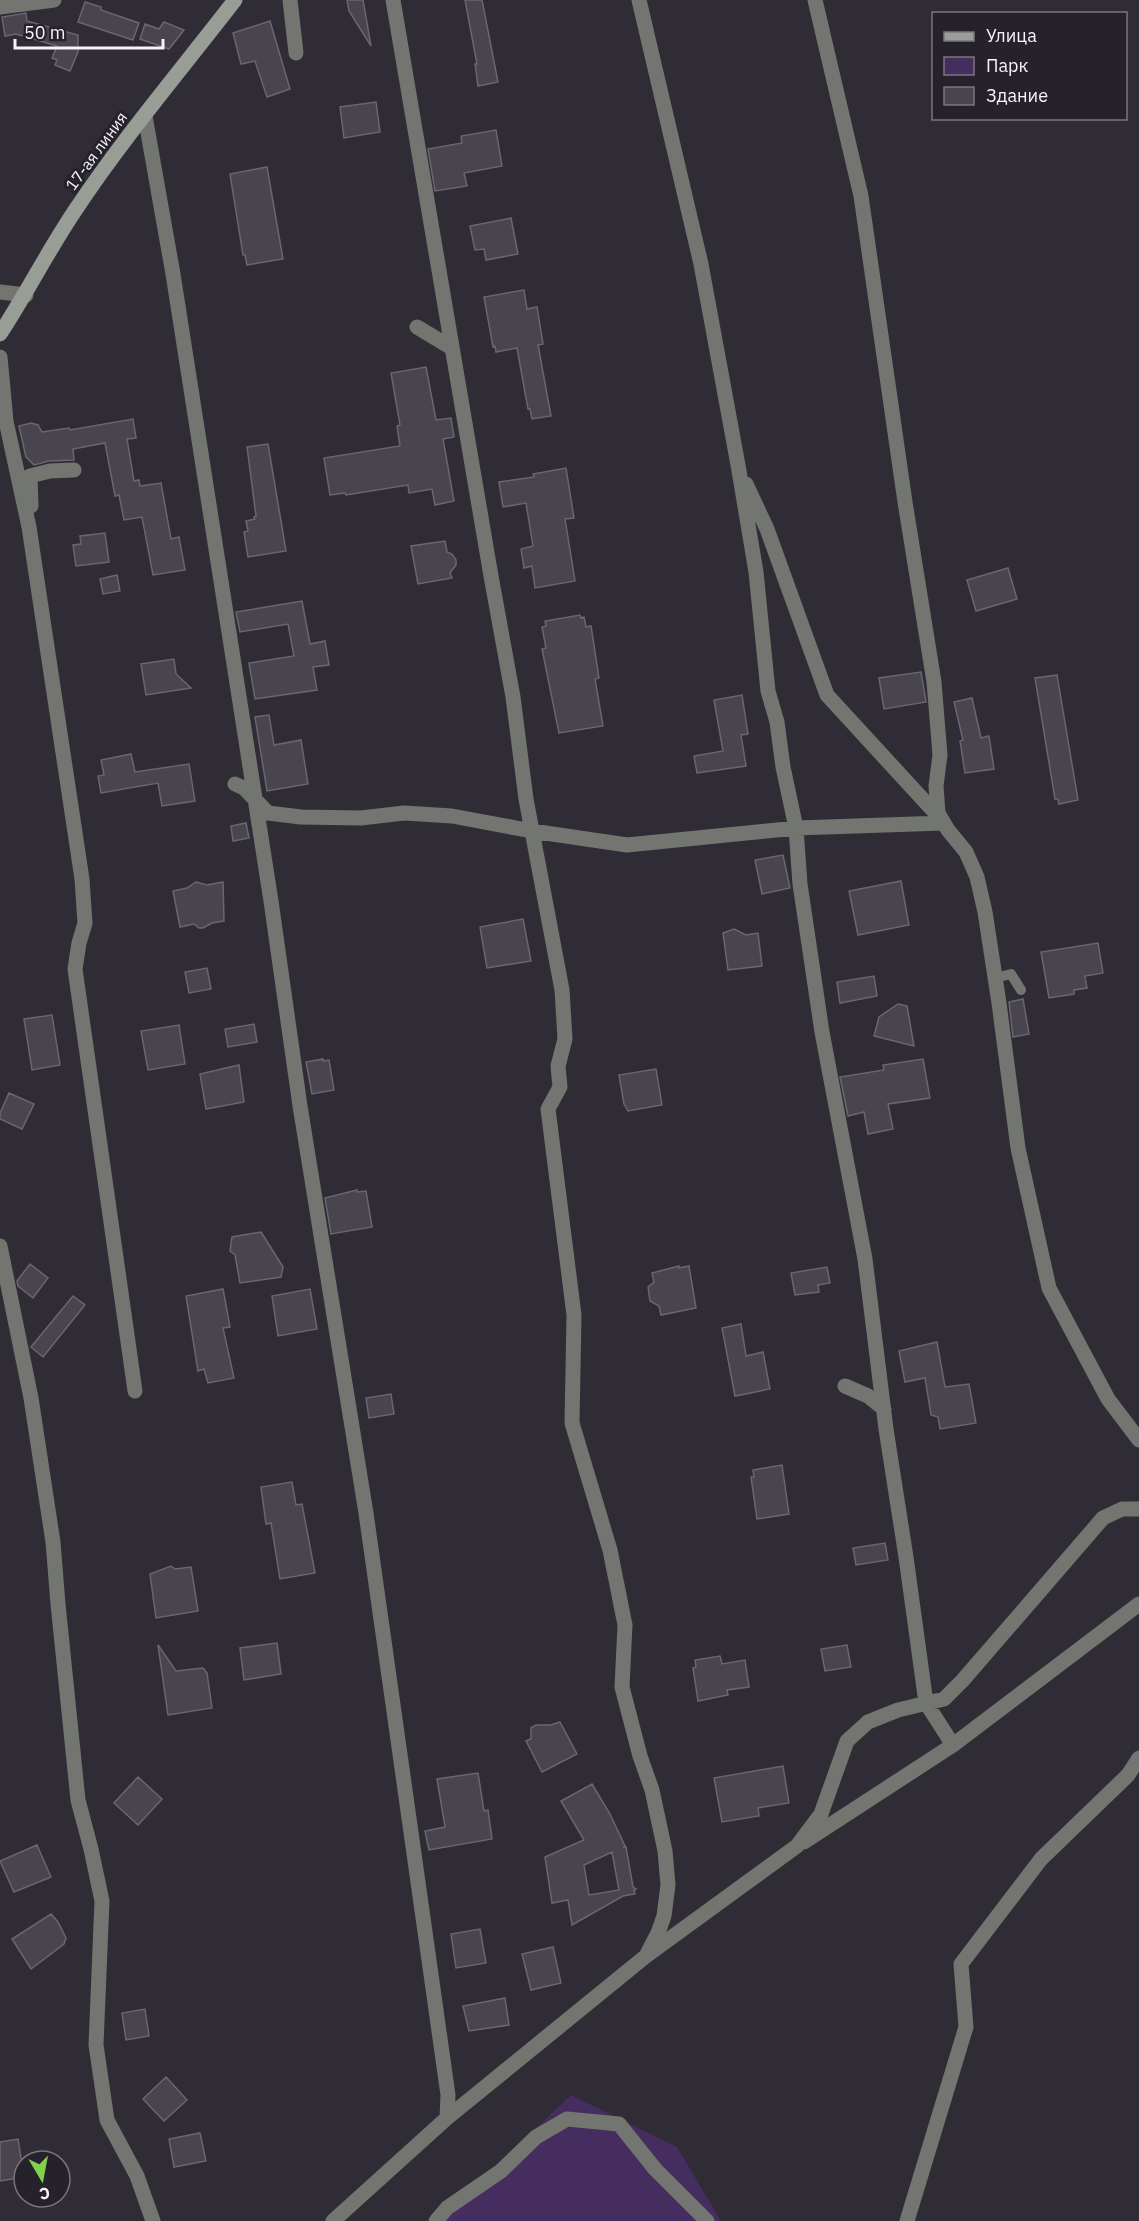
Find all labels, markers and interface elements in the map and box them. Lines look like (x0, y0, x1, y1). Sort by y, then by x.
scale bar (15, 12, 164, 50)
legend (932, 12, 1127, 120)
text: 50 m (24, 21, 66, 44)
text: Улица (986, 24, 1037, 47)
text: Парк (986, 54, 1029, 77)
text: Здание (986, 84, 1048, 107)
street label: 17-ая линия (61, 108, 131, 194)
north arrow (12, 2149, 72, 2209)
text: С (38, 2183, 51, 2205)

